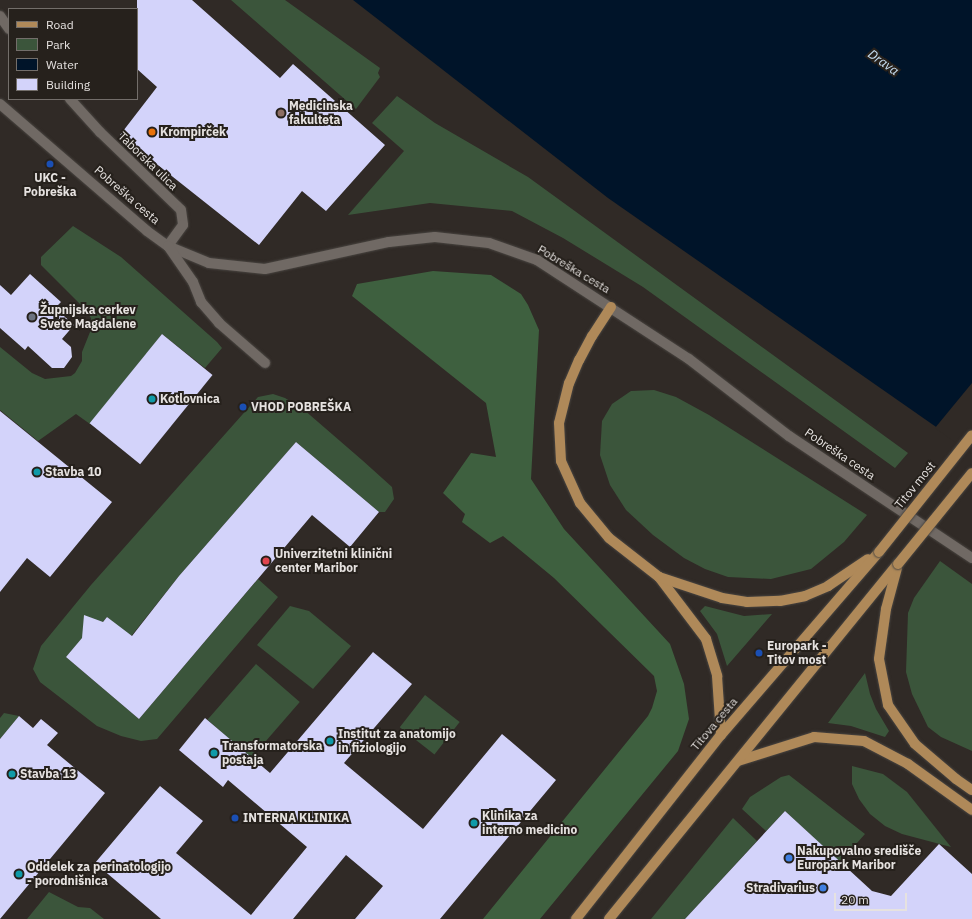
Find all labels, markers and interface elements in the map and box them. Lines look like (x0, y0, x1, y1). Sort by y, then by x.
legend (8, 8, 138, 100)
text: Road (46, 17, 74, 32)
text: Park (46, 37, 70, 52)
water label: Drava (864, 47, 902, 79)
text: Water (46, 57, 78, 72)
text: Building (46, 77, 90, 92)
place label: Medicinska fakulteta (289, 99, 353, 127)
marker: Medicinska fakulteta (276, 108, 286, 118)
place label: Krompirček (160, 125, 226, 139)
marker: Krompirček (147, 127, 157, 137)
street label: Taborska ulica (115, 129, 181, 193)
marker: UKC - Pobreška (45, 159, 55, 169)
street label: Pobreška cesta (91, 163, 163, 227)
place label: UKC - Pobreška (23, 171, 77, 199)
street label: Pobreška cesta (535, 242, 613, 296)
place label: Župnijska cerkev Svete Magdalene (40, 303, 136, 331)
marker: Župnijska cerkev Svete Magdalene (27, 312, 37, 322)
place label: Kotlovnica (160, 392, 220, 406)
marker: Kotlovnica (147, 394, 157, 404)
place label: VHOD POBREŠKA (251, 400, 351, 414)
marker: VHOD POBREŠKA (238, 402, 248, 412)
street label: Pobreška cesta (802, 425, 878, 483)
street label: Titov most (892, 458, 938, 512)
place label: Stavba 10 (45, 465, 102, 479)
marker: Stavba 10 (32, 467, 42, 477)
place label: Univerzitetni klinični center Maribor (275, 547, 392, 575)
marker: Univerzitetni klinični center Maribor (260, 555, 272, 567)
place label: Europark - Titov most (767, 639, 827, 667)
marker: Europark - Titov most (754, 648, 764, 658)
street label: Titova cesta (688, 695, 740, 753)
place label: Institut za anatomijo in fiziologijo (338, 727, 456, 755)
marker: Institut za anatomijo in fiziologijo (325, 736, 335, 746)
place label: Transformatorska postaja (222, 739, 322, 767)
marker: Transformatorska postaja (209, 748, 219, 758)
place label: Stavba 13 (20, 767, 77, 781)
marker: Stavba 13 (7, 769, 17, 779)
place label: Klinika za interno medicino (482, 809, 577, 837)
place label: INTERNA KLINIKA (243, 811, 349, 825)
marker: INTERNA KLINIKA (230, 813, 240, 823)
marker: Klinika za interno medicino (469, 818, 479, 828)
place label: Nakupovalno središče Europark Maribor (797, 844, 921, 872)
marker: Nakupovalno središče Europark Maribor (784, 853, 794, 863)
place label: Oddelek za perinatologijo - porodnišnica (27, 860, 171, 888)
marker: Oddelek za perinatologijo - porodnišnica (14, 869, 24, 879)
place label: Stradivarius (746, 881, 815, 895)
marker: Stradivarius (818, 883, 828, 893)
scale bar (836, 885, 909, 911)
text: 20 m (841, 892, 869, 907)

